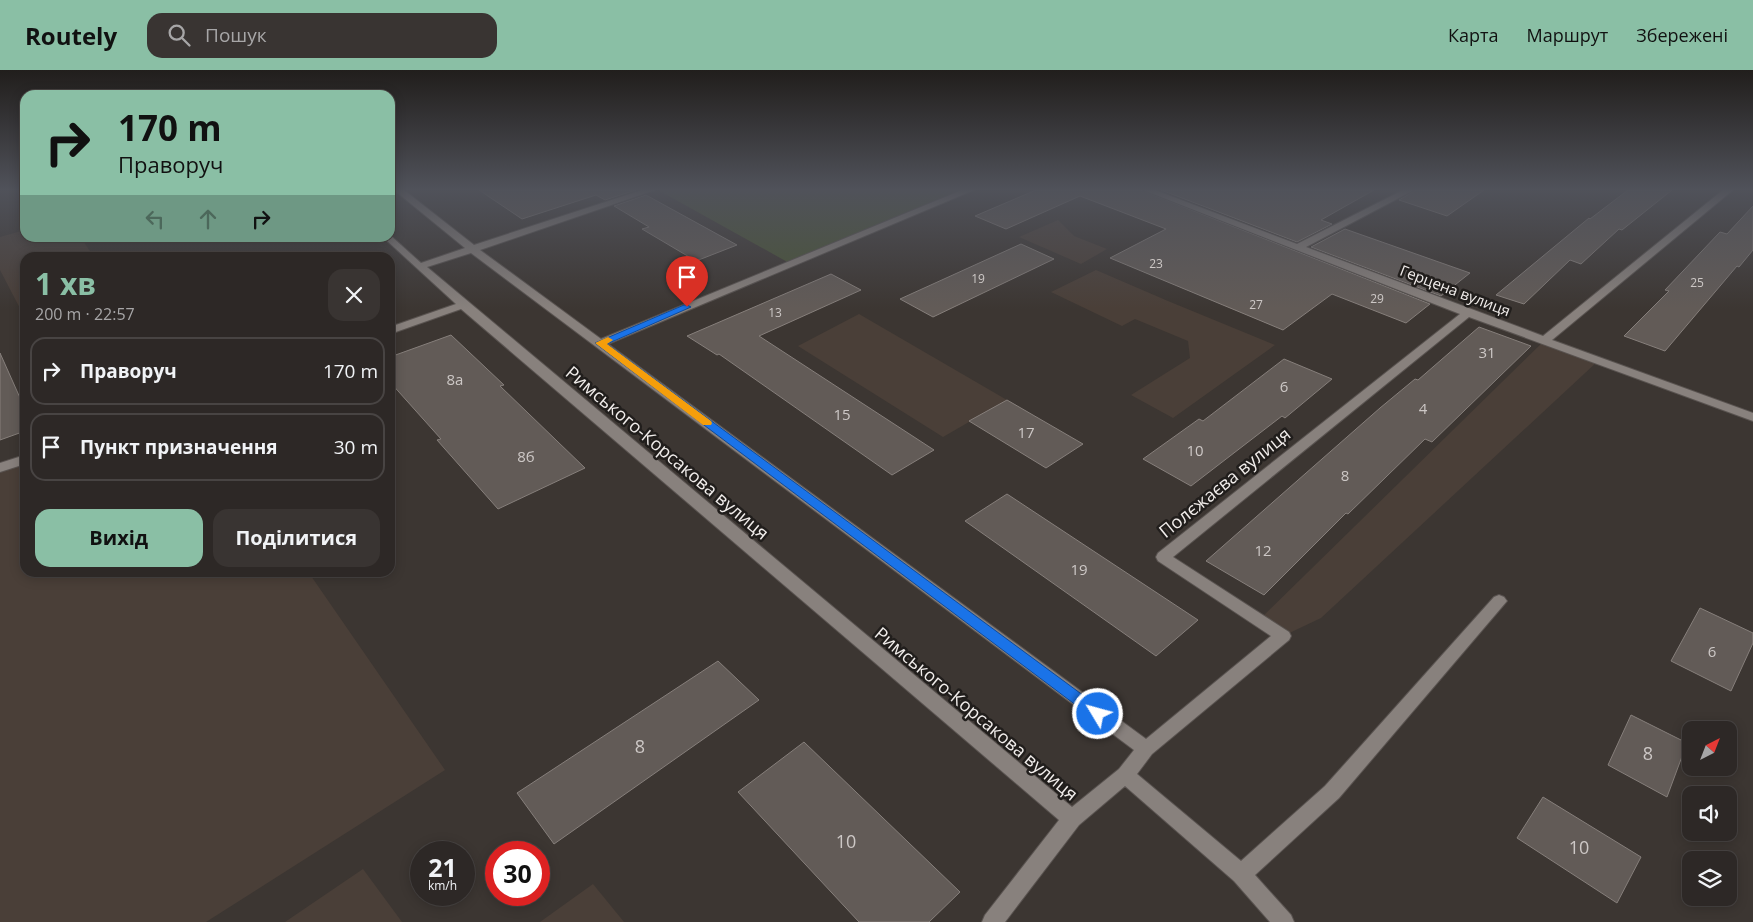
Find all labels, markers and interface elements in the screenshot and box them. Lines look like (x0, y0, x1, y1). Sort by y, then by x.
search box (147, 13, 497, 58)
text: Routely (25, 19, 117, 52)
icon: search (165, 21, 193, 49)
text: Пошук (205, 22, 267, 48)
text: Карта (1448, 23, 1499, 47)
text: Маршрут (1527, 23, 1608, 47)
text: Збережені (1636, 23, 1728, 47)
text: 170 m (118, 104, 222, 151)
icon: right (35, 110, 100, 175)
text: Праворуч (118, 149, 223, 179)
icon: left (141, 205, 169, 233)
icon: ahead (194, 205, 222, 233)
icon: right (247, 205, 275, 233)
house number: 23 (1149, 255, 1163, 272)
pin (666, 256, 708, 307)
street label: Герцена вулиця (1397, 260, 1514, 320)
text: 1 хв (35, 263, 96, 304)
icon: arrive (673, 263, 701, 291)
button: close (328, 269, 380, 321)
house number: 19 (971, 270, 985, 287)
house number: 25 (1690, 274, 1704, 291)
house number: 29 (1370, 290, 1384, 307)
house number: 27 (1249, 296, 1263, 313)
text: 200 m · 22:57 (35, 303, 135, 325)
house number: 13 (768, 304, 782, 321)
house number: 31 (1478, 342, 1496, 362)
icon: right (37, 357, 65, 385)
text: Праворуч (80, 358, 177, 384)
text: 170 m (323, 358, 378, 384)
street label: Римського-Корсакова вулиця (561, 360, 774, 544)
house number: 8а (447, 369, 463, 389)
house number: 6 (1280, 376, 1288, 396)
house number: 4 (1419, 398, 1428, 418)
house number: 15 (833, 404, 851, 424)
house number: 17 (1017, 422, 1035, 442)
street label: Полєжаєва вулиця (1154, 422, 1295, 543)
icon: arrive (37, 433, 65, 461)
text: Пункт призначення (80, 434, 278, 460)
text: 30 m (334, 434, 378, 460)
house number: 10 (1186, 440, 1204, 460)
house number: 8б (517, 446, 535, 466)
house number: 8 (1341, 465, 1349, 485)
button: Вихід (35, 509, 203, 567)
button: Поділитися (213, 509, 380, 567)
house number: 12 (1254, 540, 1272, 560)
house number: 19 (1070, 559, 1088, 579)
street label: Римського-Корсакова вулиця (870, 621, 1083, 805)
house number: 6 (1708, 641, 1716, 661)
position arrow (1071, 687, 1123, 739)
north arrow (1682, 721, 1738, 776)
map controls (1682, 721, 1737, 906)
house number: 8 (635, 734, 645, 758)
house number: 8 (1643, 741, 1653, 765)
button: sound (1682, 786, 1737, 841)
house number: 10 (836, 829, 856, 853)
house number: 10 (1569, 835, 1589, 859)
speed limit sign: 30 (485, 841, 550, 906)
text: 21 (428, 850, 457, 884)
button: layers (1682, 851, 1737, 906)
text: km/h (428, 877, 457, 894)

